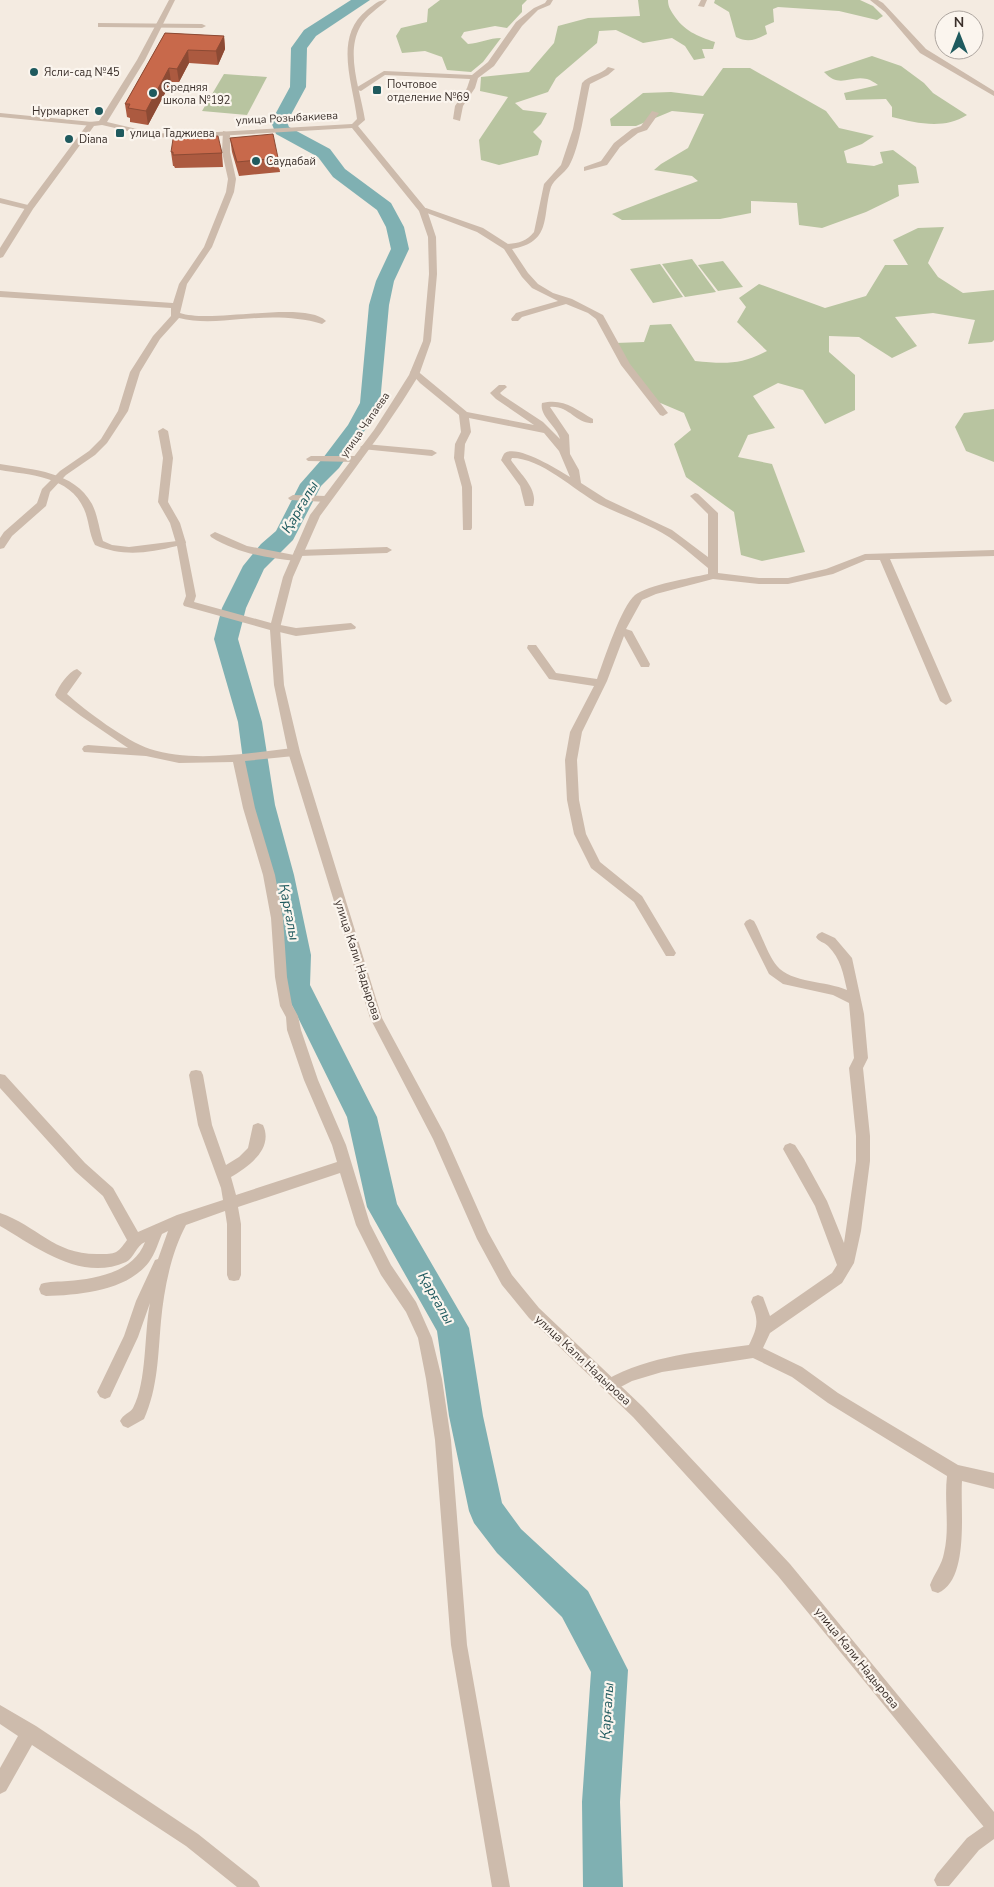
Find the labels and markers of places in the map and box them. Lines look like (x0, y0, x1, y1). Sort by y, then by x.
place label: Ясли-сад №45 (44, 65, 120, 80)
marker: Ясли-сад №45 (28, 66, 40, 78)
place label: Почтовое отделение №69 (387, 77, 470, 105)
place label: Средняя школа №192 (163, 80, 230, 108)
marker: Почтовое отделение №69 (371, 84, 383, 96)
marker: Средняя школа №192 (147, 87, 159, 99)
place label: Нурмаркет (32, 104, 89, 119)
marker: Нурмаркет (93, 105, 105, 117)
place label: улица Таджиева (130, 126, 215, 141)
marker: улица Таджиева (114, 127, 126, 139)
place label: Diana (79, 132, 108, 147)
marker: Diana (63, 133, 75, 145)
place label: Саудабай (266, 154, 316, 169)
marker: Саудабай (250, 155, 262, 167)

